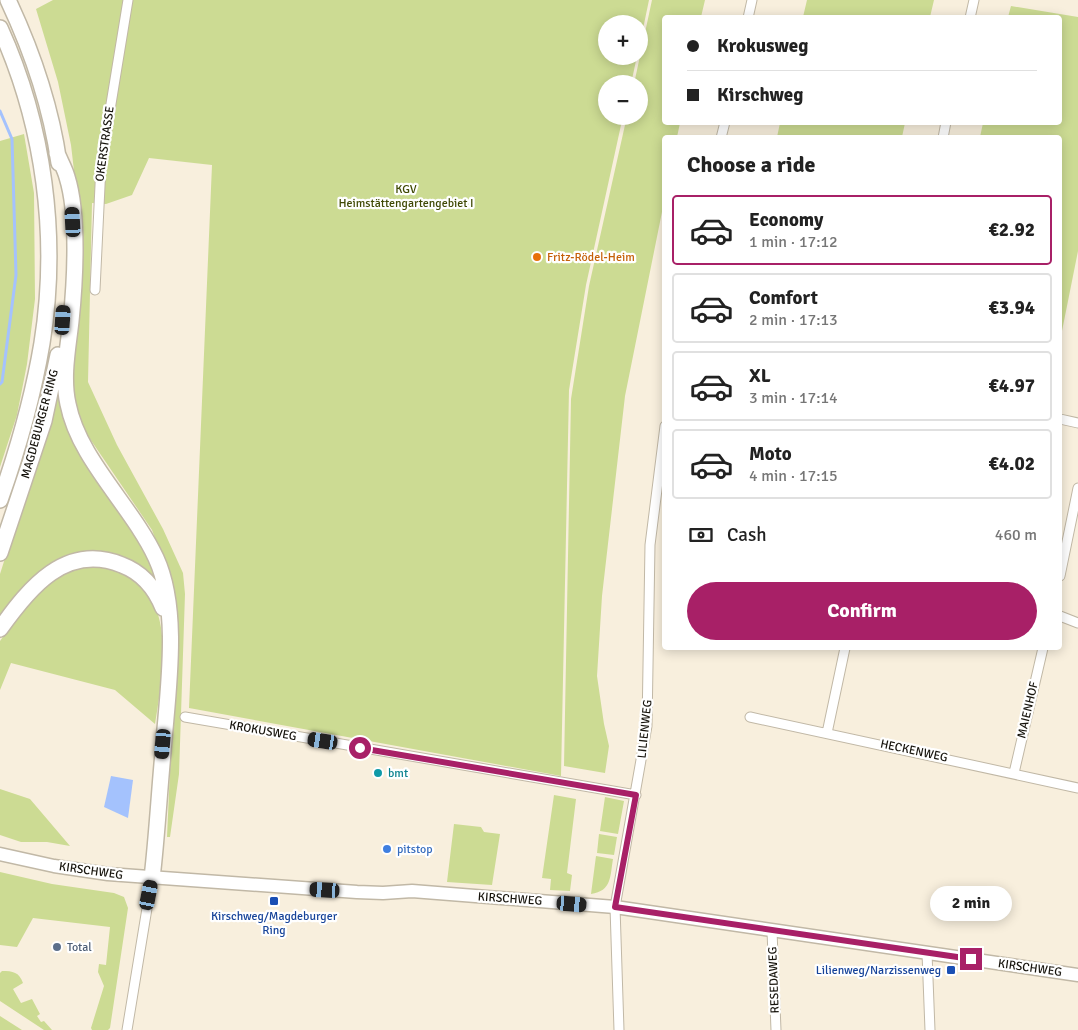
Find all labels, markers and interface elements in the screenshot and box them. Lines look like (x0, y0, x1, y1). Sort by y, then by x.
map controls (598, 15, 648, 125)
button: + (598, 15, 648, 65)
text: Krokusweg (717, 34, 808, 58)
button: − (598, 75, 648, 125)
text: Kirschweg (717, 83, 803, 107)
street label: OKERSTRASSE (92, 105, 118, 183)
text: Choose a ride (687, 151, 815, 178)
park label: KGV Heimstättengartengebiet I (338, 182, 474, 211)
car (64, 207, 81, 237)
icon: car (689, 208, 734, 253)
text: Economy (749, 208, 823, 232)
text: €2.92 (989, 218, 1035, 242)
text: 1 min · 17:12 (749, 232, 838, 252)
place label: Fritz-Rödel-Heim (547, 250, 635, 265)
marker: Fritz-Rödel-Heim (531, 251, 543, 263)
icon: car (689, 286, 734, 331)
text: Comfort (749, 286, 818, 310)
text: €3.94 (989, 296, 1035, 320)
car (54, 305, 71, 335)
text: 2 min · 17:13 (749, 310, 838, 330)
icon: car (689, 364, 734, 409)
text: XL (749, 364, 771, 388)
street label: MAGDEBURGER RING (18, 368, 62, 480)
text: €4.97 (989, 374, 1035, 398)
text: 3 min · 17:14 (749, 388, 838, 408)
icon: car (689, 442, 734, 487)
text: Moto (749, 442, 792, 466)
text: €4.02 (989, 452, 1035, 476)
text: 4 min · 17:15 (749, 466, 838, 486)
icon: cash (687, 521, 715, 549)
text: Cash (727, 523, 767, 547)
text: 460 m (995, 525, 1037, 545)
button: Confirm (687, 582, 1037, 640)
street label: MAIENHOF (1014, 680, 1042, 740)
street label: LILIENWEG (634, 699, 656, 759)
street label: KROKUSWEG (228, 718, 298, 744)
car (154, 728, 171, 760)
car (307, 731, 338, 751)
route start (349, 737, 371, 759)
street label: HECKENWEG (879, 737, 949, 765)
place label: bmt (388, 766, 408, 781)
marker: bmt (372, 767, 384, 779)
place label: pitstop (397, 842, 433, 857)
marker: pitstop (381, 843, 393, 855)
street label: KIRSCHWEG (58, 859, 124, 883)
car (138, 879, 159, 911)
car (309, 882, 340, 898)
callout: 2 min (930, 886, 1012, 922)
street label: KIRSCHWEG (477, 889, 543, 909)
text: 2 min (952, 893, 990, 913)
marker: Kirschweg/Magdeburger Ring (268, 895, 280, 907)
car (556, 895, 587, 913)
place label: Kirschweg/Magdeburger Ring (211, 909, 338, 938)
place label: Total (67, 940, 92, 955)
marker: Total (51, 941, 63, 953)
street label: RESEDAWEG (765, 946, 783, 1014)
route end (960, 948, 982, 970)
street label: KIRSCHWEG (997, 956, 1063, 980)
place label: Lilienweg/Narzissenweg (816, 963, 941, 978)
marker: Lilienweg/Narzissenweg (945, 964, 957, 976)

